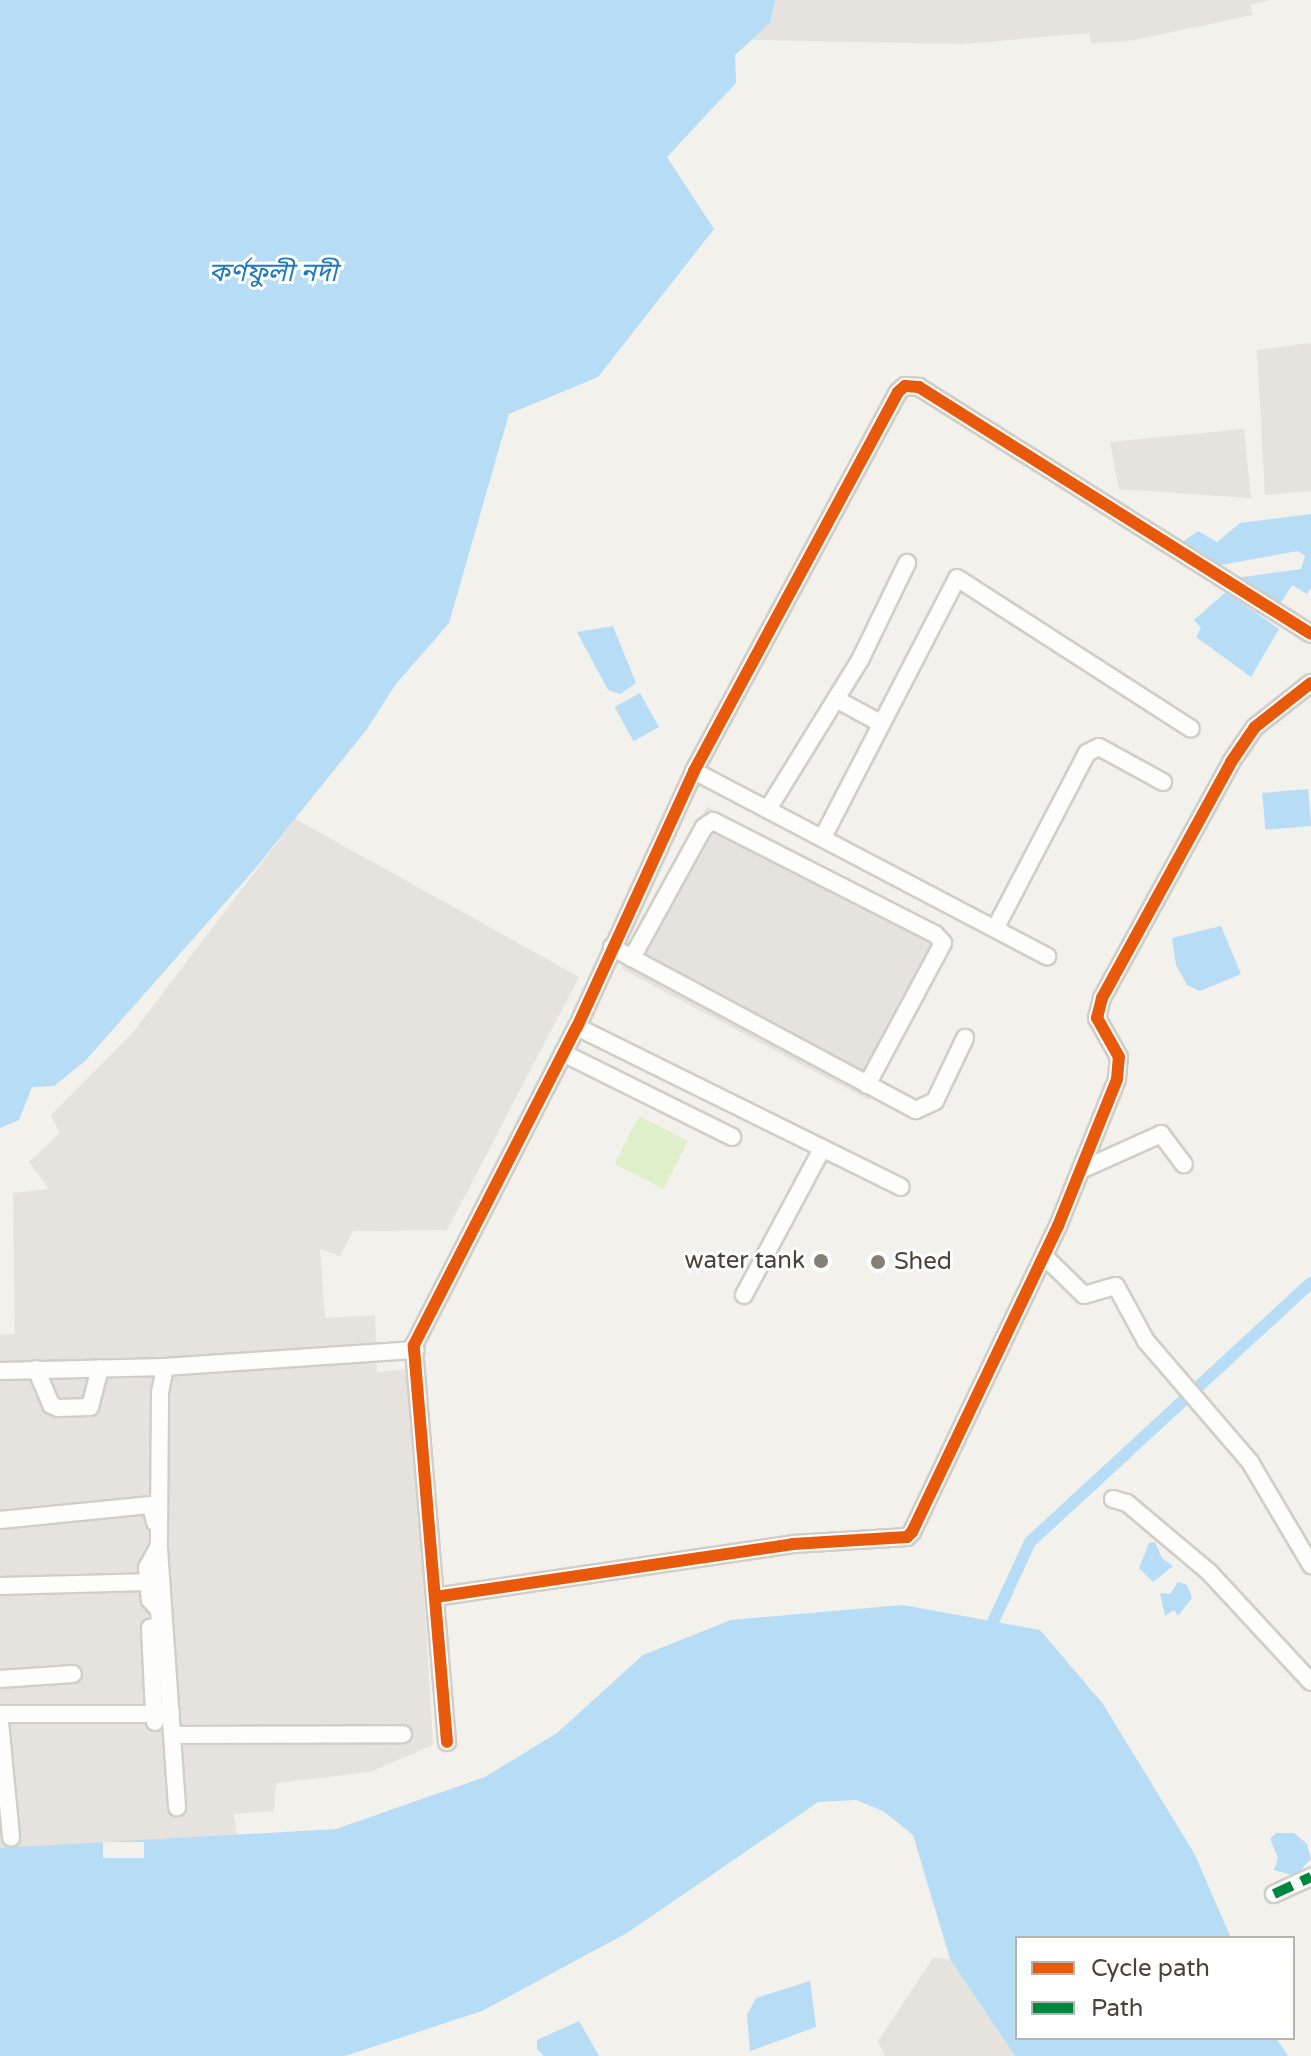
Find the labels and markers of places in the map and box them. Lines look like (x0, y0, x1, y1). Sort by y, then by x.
place label: water tank (685, 1247, 805, 1275)
place label: Shed (894, 1248, 952, 1276)
marker: water tank (812, 1252, 830, 1270)
marker: Shed (869, 1253, 887, 1271)

